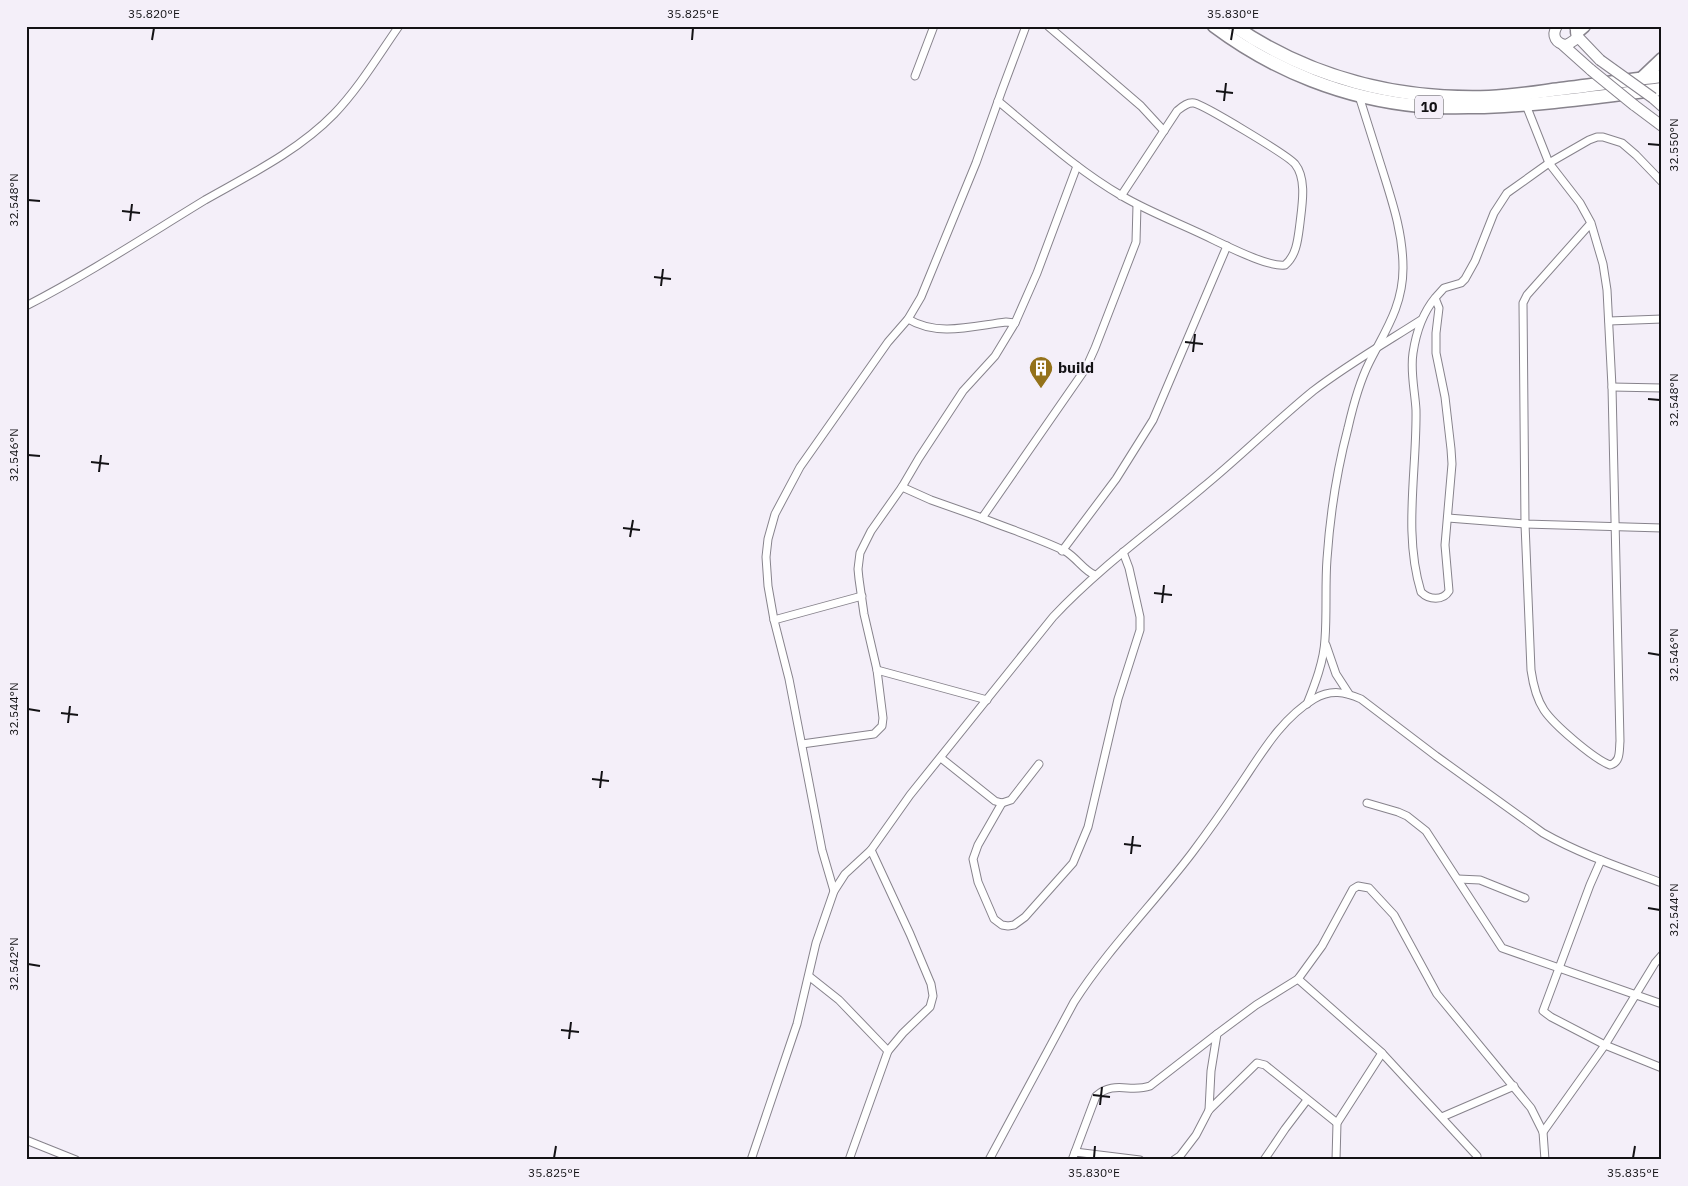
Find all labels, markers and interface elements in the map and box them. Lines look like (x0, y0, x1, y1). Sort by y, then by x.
text: 35.820°E (128, 6, 180, 21)
text: 35.825°E (667, 6, 719, 21)
text: 35.830°E (1207, 6, 1259, 21)
road number: 10 (1415, 95, 1443, 118)
text: 32.550°N (1666, 118, 1681, 172)
text: 32.548°N (6, 173, 21, 227)
building icon: build (1028, 355, 1054, 389)
place label: build (1058, 358, 1094, 377)
text: 32.548°N (1666, 373, 1681, 427)
text: 32.546°N (6, 428, 21, 482)
text: 32.546°N (1666, 628, 1681, 682)
text: 32.544°N (6, 682, 21, 736)
text: 32.544°N (1666, 883, 1681, 937)
text: 32.542°N (6, 937, 21, 991)
text: 35.825°E (528, 1165, 580, 1180)
text: 35.830°E (1068, 1165, 1120, 1180)
text: 35.835°E (1607, 1165, 1659, 1180)

